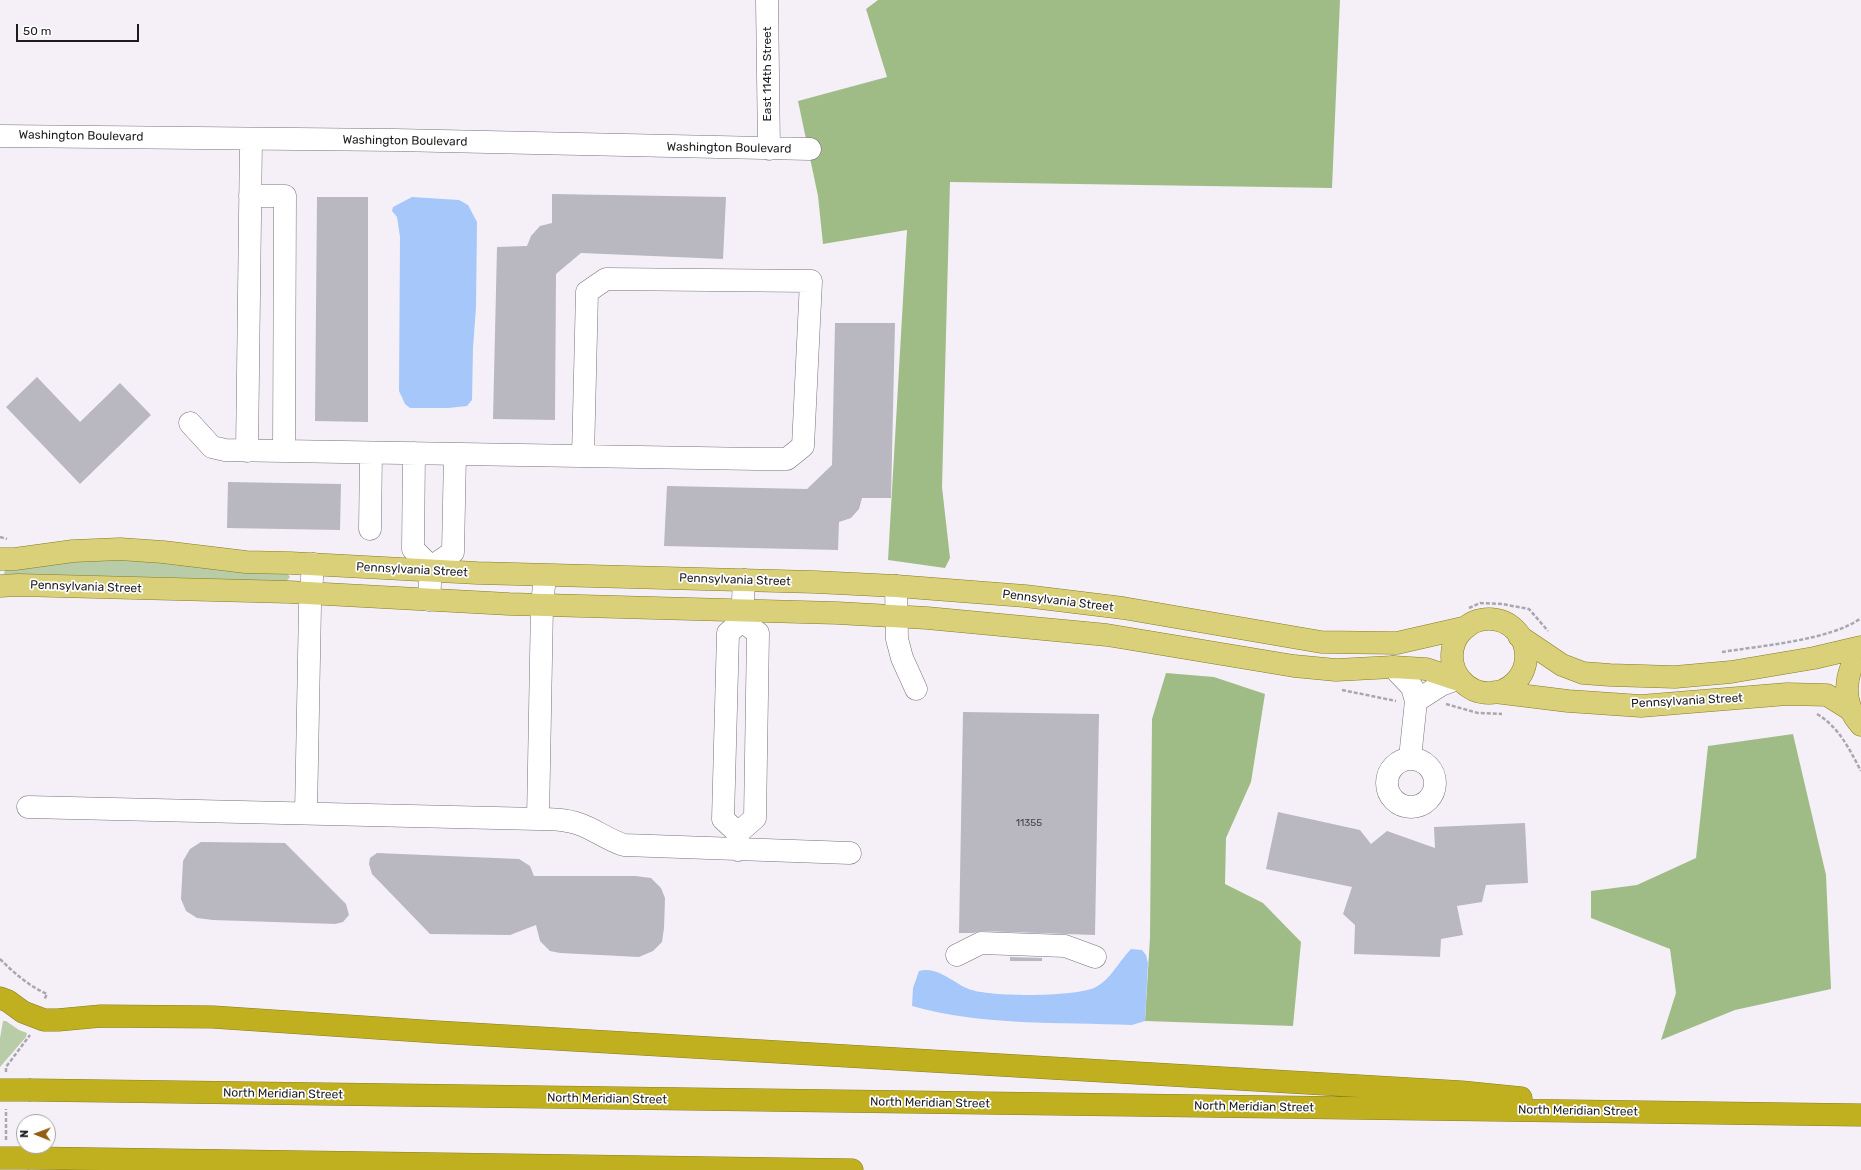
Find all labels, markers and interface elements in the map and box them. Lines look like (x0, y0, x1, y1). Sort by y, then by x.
scale bar (18, 16, 141, 42)
text: 50 m (23, 24, 51, 38)
street label: East 114th Street (761, 27, 775, 121)
street label: Washington Boulevard (19, 128, 143, 144)
street label: Washington Boulevard (343, 133, 467, 149)
street label: Washington Boulevard (667, 140, 791, 156)
street label: Pennsylvania Street (356, 560, 468, 580)
street label: Pennsylvania Street (679, 571, 791, 589)
street label: Pennsylvania Street (30, 578, 142, 596)
street label: Pennsylvania Street (1002, 587, 1114, 615)
street label: Pennsylvania Street (1631, 691, 1743, 711)
house number: 11355 (1016, 817, 1042, 829)
street label: North Meridian Street (223, 1086, 343, 1102)
street label: North Meridian Street (547, 1091, 667, 1107)
street label: North Meridian Street (870, 1095, 990, 1111)
street label: North Meridian Street (1194, 1099, 1314, 1115)
street label: North Meridian Street (1518, 1103, 1638, 1119)
north arrow (16, 1114, 56, 1154)
text: N (18, 1130, 31, 1138)

